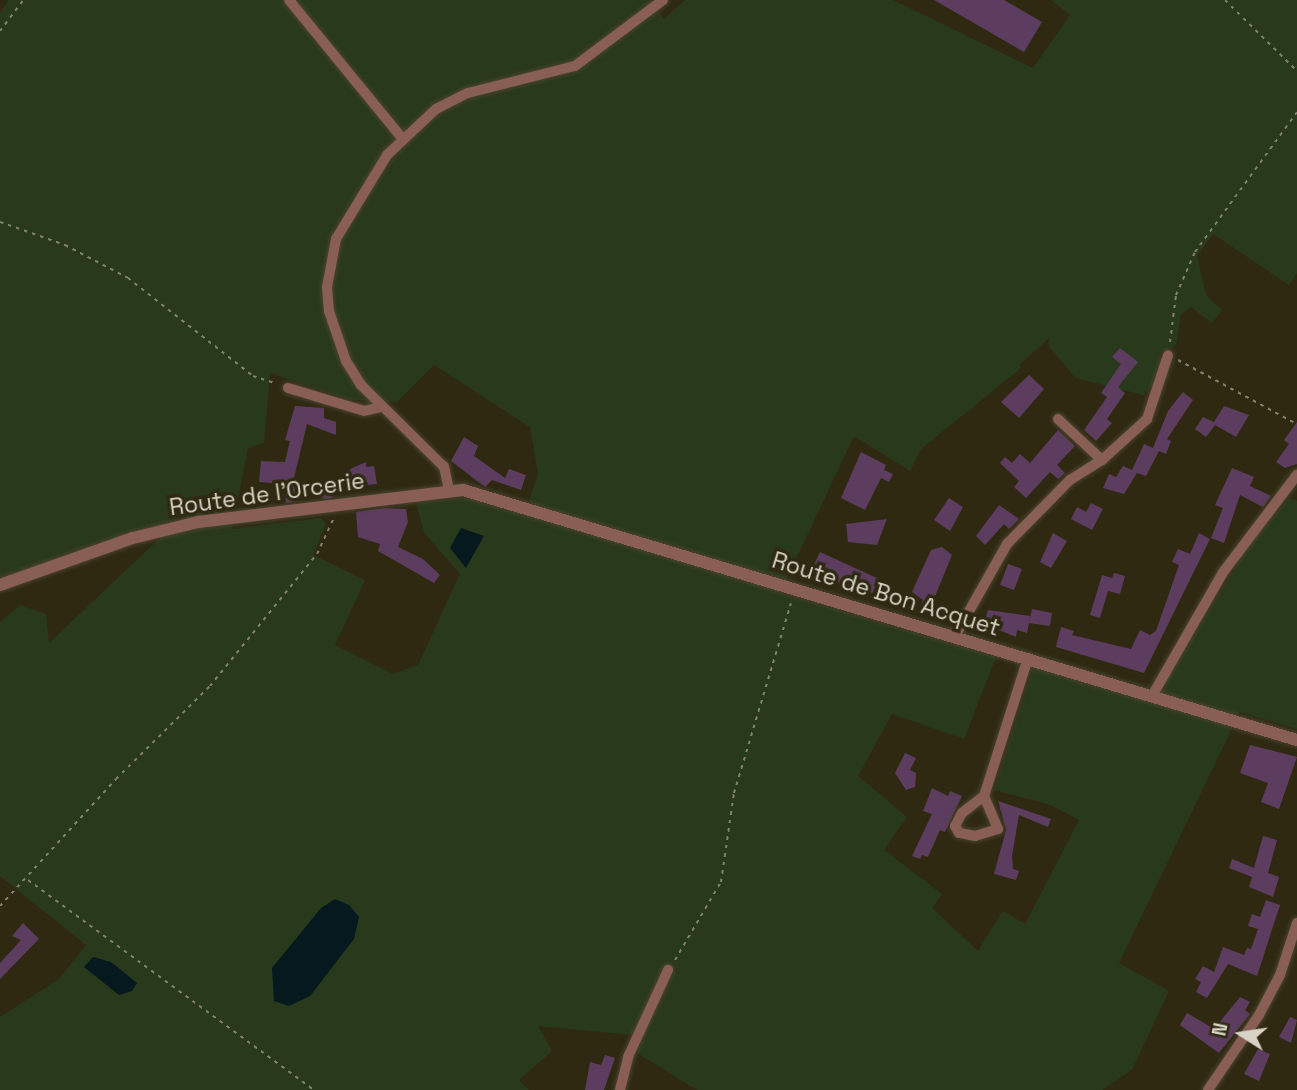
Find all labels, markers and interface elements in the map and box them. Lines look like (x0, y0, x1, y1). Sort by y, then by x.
street label: Route de l'Orcerie (168, 467, 366, 521)
street label: Route de Bon Acquet (769, 546, 1003, 642)
north arrow (1206, 999, 1276, 1069)
text: N (1206, 1021, 1234, 1038)

